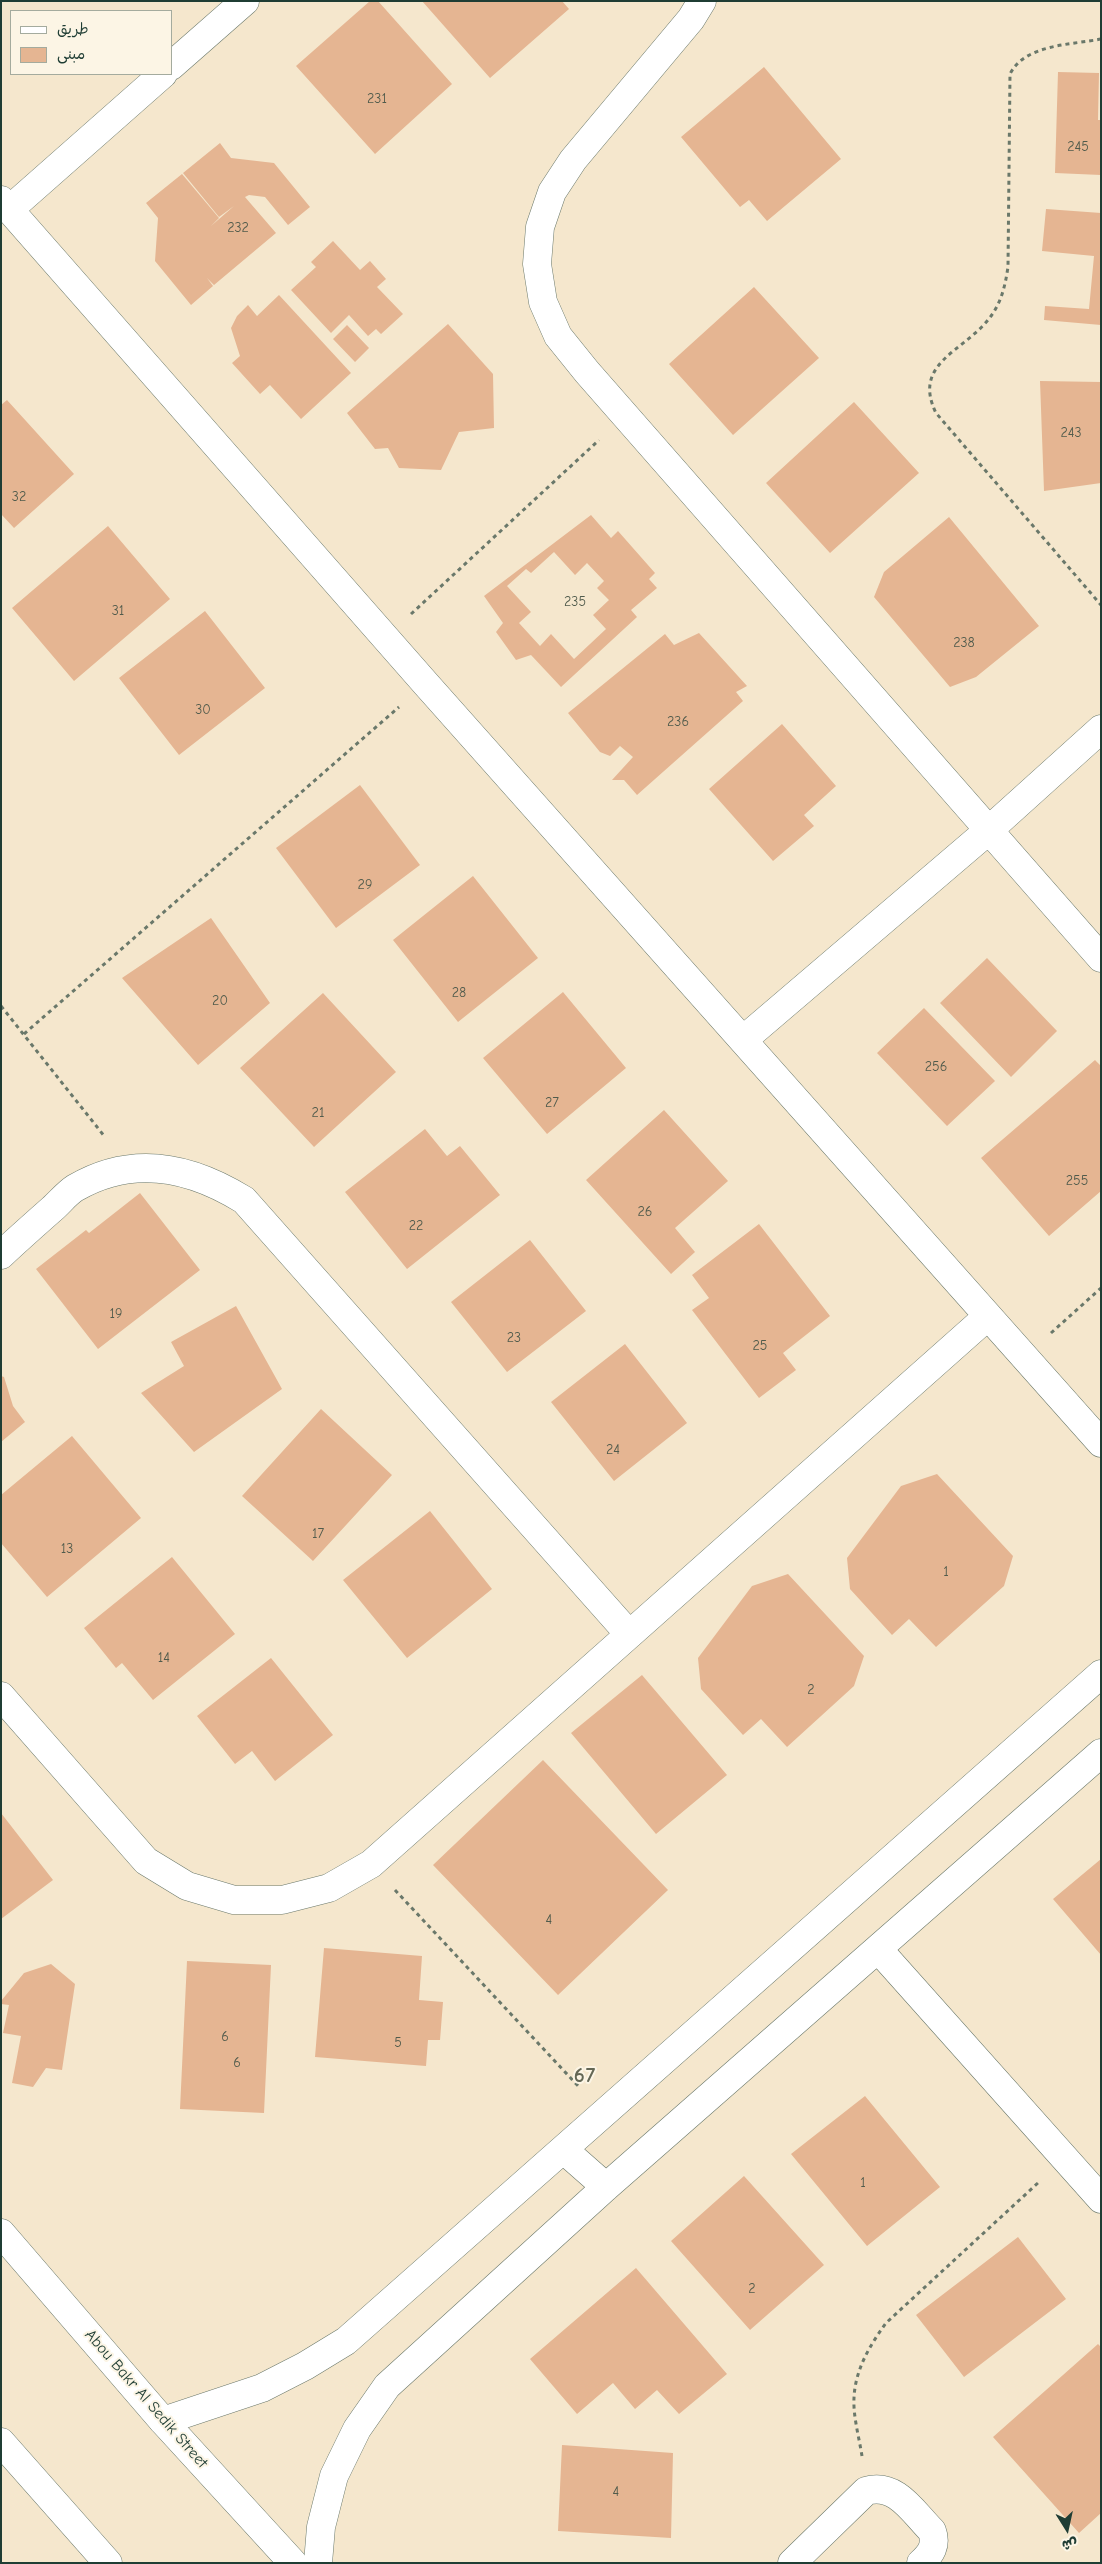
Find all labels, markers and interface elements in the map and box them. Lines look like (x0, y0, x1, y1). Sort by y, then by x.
legend (10, 10, 172, 75)
text: طريق (57, 20, 89, 38)
text: مبنى (57, 45, 85, 63)
house number: 231 (367, 91, 387, 107)
house number: 245 (1067, 139, 1089, 155)
house number: 232 (227, 220, 249, 236)
house number: 243 (1060, 425, 1082, 441)
house number: 32 (12, 489, 26, 505)
house number: 235 (564, 594, 586, 610)
house number: 31 (112, 603, 124, 619)
house number: 238 (953, 635, 975, 651)
house number: 30 (195, 702, 211, 718)
house number: 236 (667, 714, 689, 730)
house number: 29 (358, 877, 372, 893)
house number: 28 (452, 985, 466, 1001)
house number: 20 (212, 993, 228, 1009)
house number: 256 (925, 1059, 947, 1075)
house number: 27 (545, 1095, 559, 1111)
house number: 21 (312, 1105, 324, 1121)
house number: 255 (1066, 1173, 1088, 1189)
house number: 26 (638, 1204, 652, 1220)
house number: 22 (409, 1218, 423, 1234)
house number: 19 (110, 1306, 122, 1322)
house number: 23 (507, 1330, 521, 1346)
house number: 25 (753, 1338, 767, 1354)
house number: 24 (606, 1442, 620, 1458)
house number: 17 (312, 1526, 324, 1542)
house number: 13 (61, 1541, 73, 1557)
house number: 1 (943, 1564, 949, 1580)
house number: 14 (158, 1650, 170, 1666)
house number: 2 (807, 1682, 815, 1698)
house number: 4 (546, 1912, 552, 1928)
house number: 6 (221, 2029, 229, 2045)
house number: 5 (394, 2035, 402, 2051)
house number: 6 (233, 2055, 241, 2071)
district label: 67 (574, 2063, 596, 2089)
house number: 1 (860, 2175, 866, 2191)
house number: 2 (748, 2281, 756, 2297)
street label: Abou Bakr Al Sedik Street (80, 2326, 212, 2472)
house number: 4 (613, 2484, 619, 2500)
north arrow (1042, 2504, 1092, 2554)
text: ش (1061, 2535, 1079, 2554)

